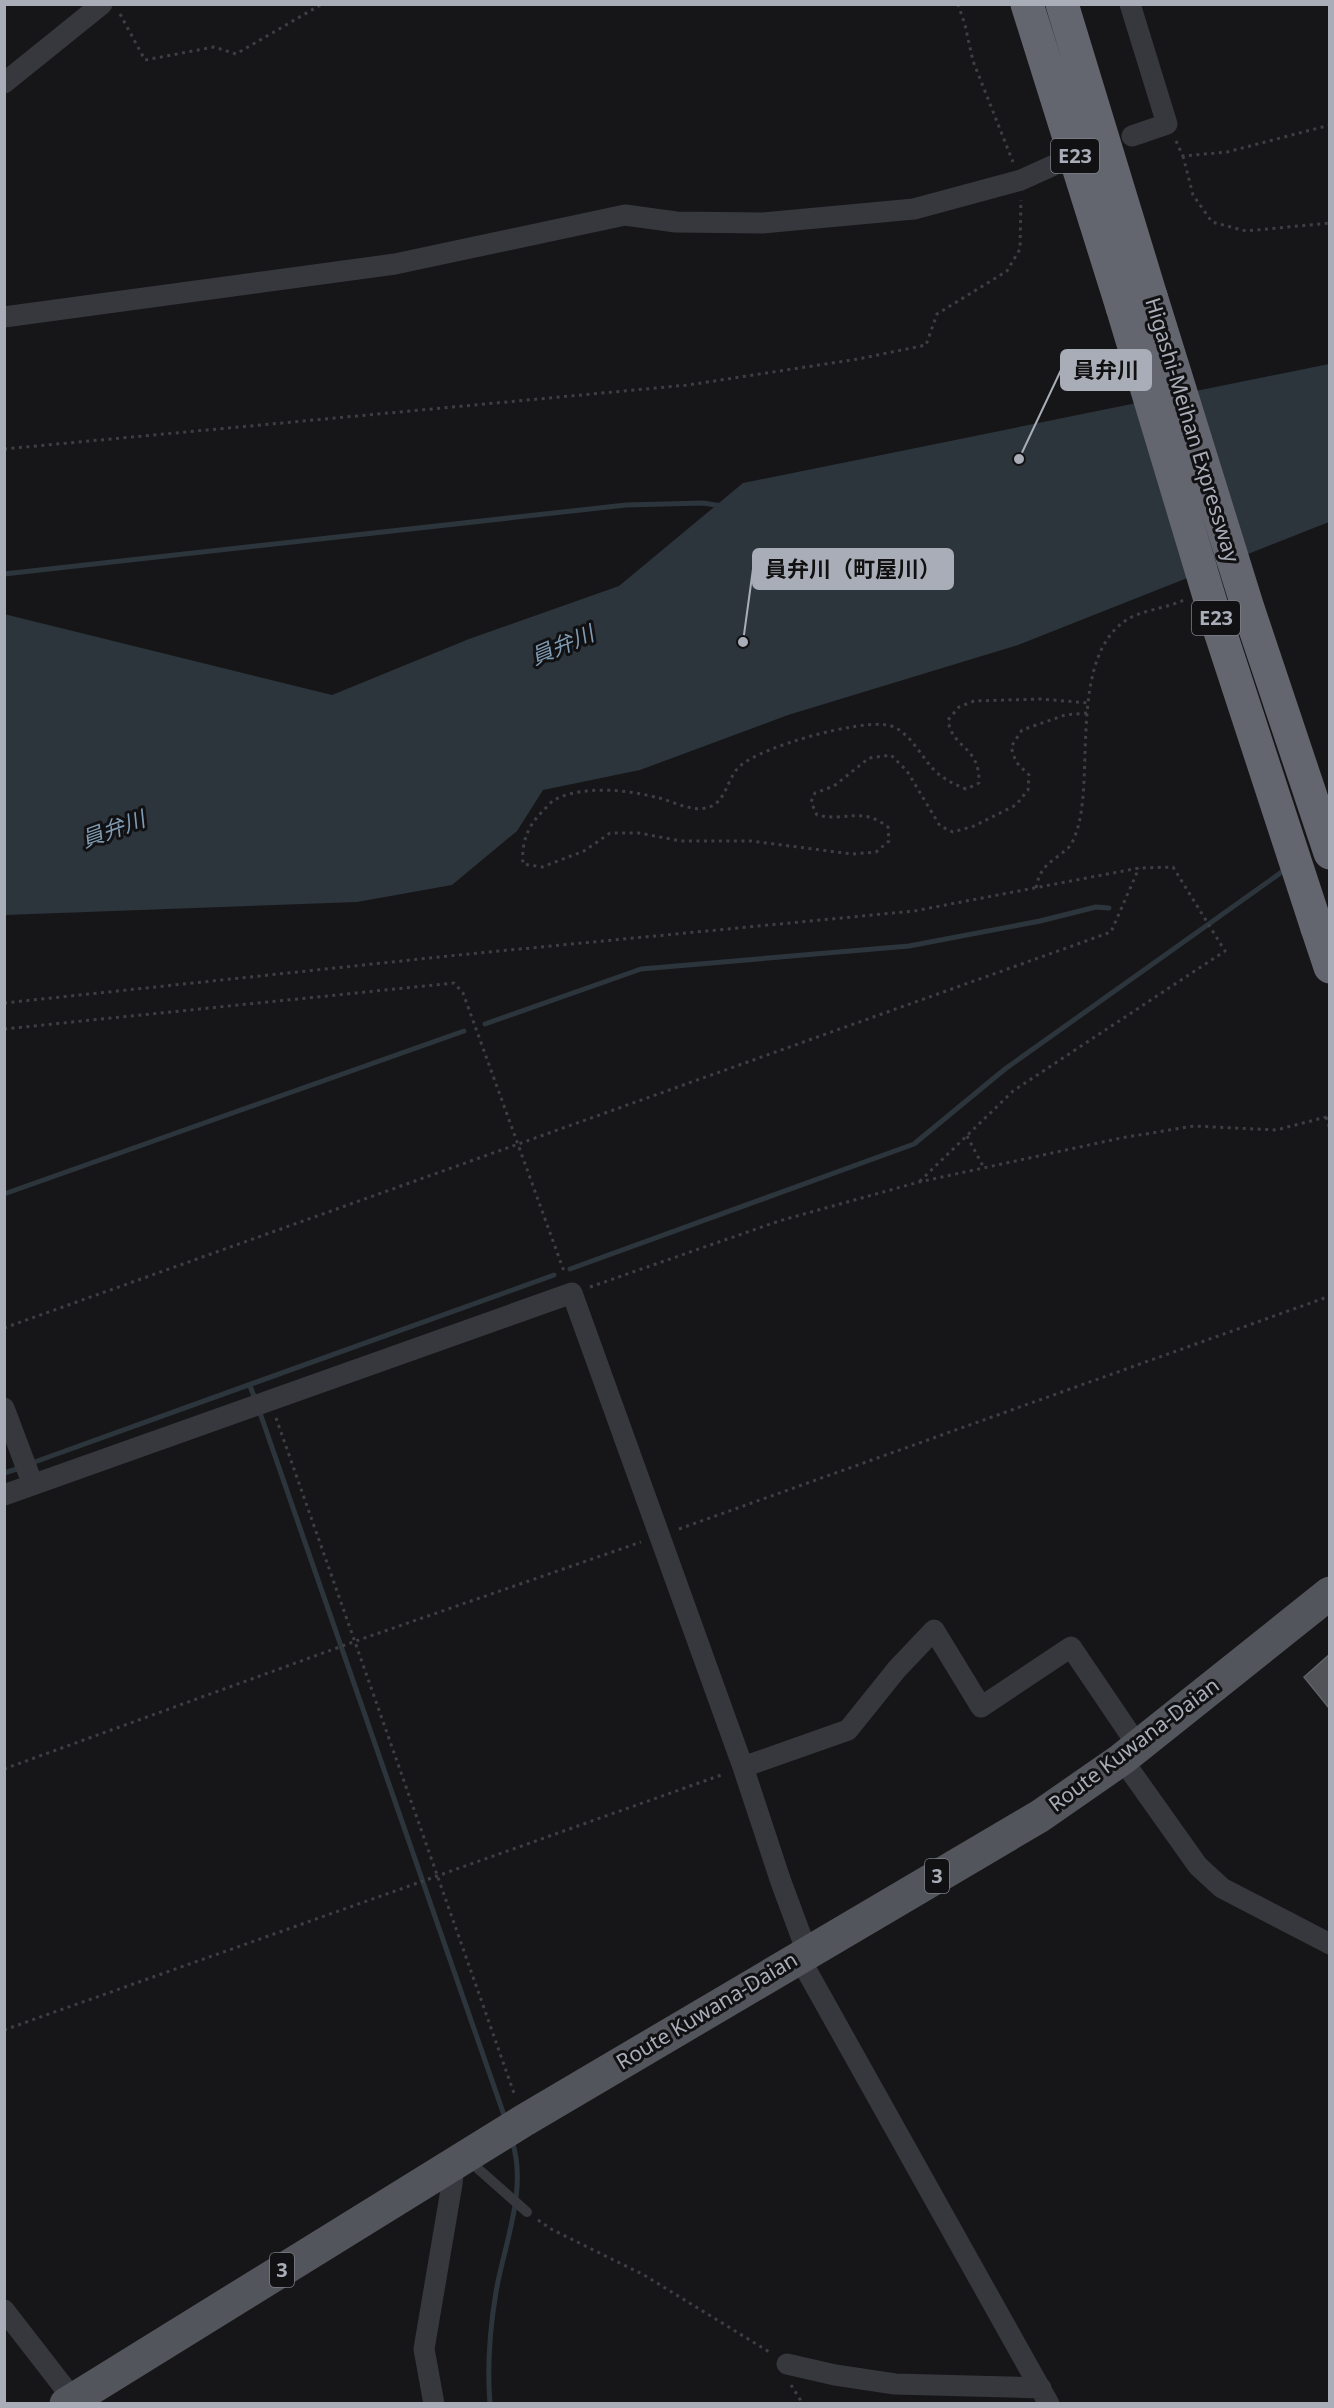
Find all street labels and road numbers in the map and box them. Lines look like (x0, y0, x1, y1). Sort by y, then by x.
road number: E23 (1051, 139, 1099, 173)
street label: Higashi-Meihan Expressway (1139, 294, 1247, 566)
road number: E23 (1192, 601, 1240, 635)
street label: Route Kuwana-Daian (1042, 1671, 1224, 1818)
road number: 3 (925, 1859, 949, 1893)
street label: Route Kuwana-Daian (611, 1945, 802, 2075)
road number: 3 (270, 2253, 294, 2287)

